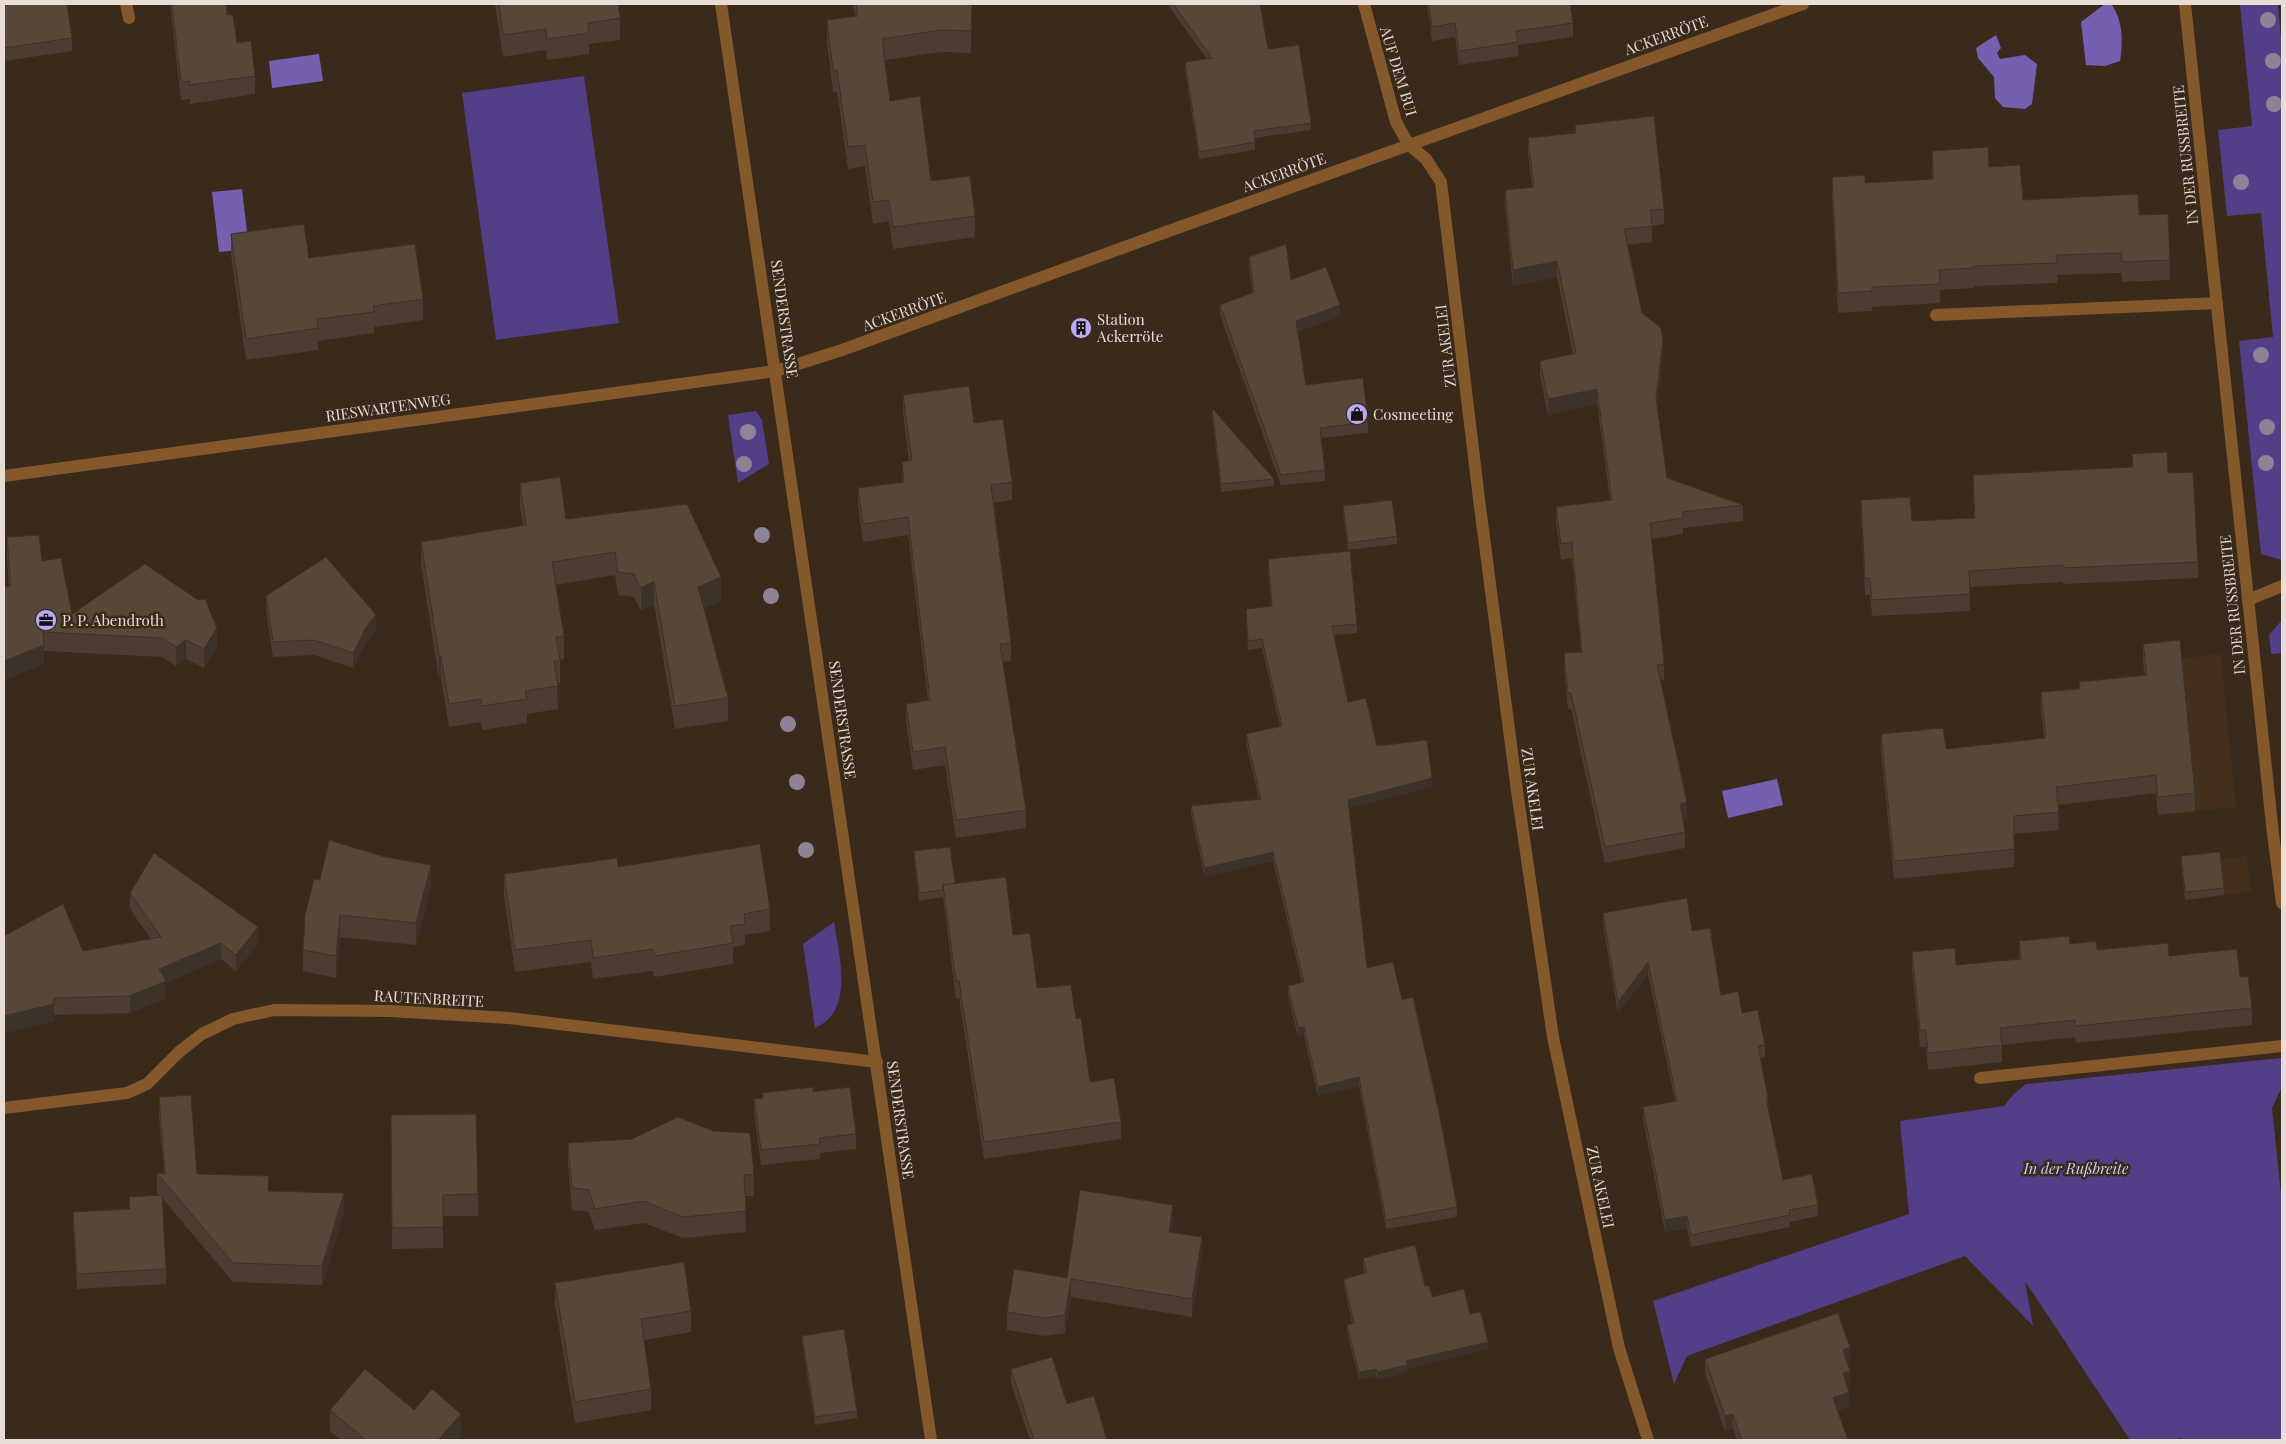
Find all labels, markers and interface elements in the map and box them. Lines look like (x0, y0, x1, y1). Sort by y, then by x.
street label: ACKERRÖTE (1620, 11, 1711, 60)
street label: AUF DEM BUI (1376, 23, 1422, 118)
street label: IN DER RUSSBREITE (2168, 84, 2202, 226)
street label: ACKERRÖTE (1238, 148, 1329, 197)
street label: SENDERSTRASSE (767, 259, 803, 379)
street label: ACKERRÖTE (858, 287, 949, 336)
street label: ZUR AKELEI (1430, 304, 1460, 388)
place label: Station Ackerröte (1096, 309, 1163, 346)
building icon: Station Ackerröte (1069, 316, 1093, 340)
street label: RIESWARTENWEG (324, 388, 452, 426)
shop icon: Cosmeeting (1345, 402, 1369, 426)
place label: Cosmeeting (1373, 404, 1453, 424)
street label: IN DER RUSSBREITE (2215, 534, 2249, 676)
office icon: P. P. Abendroth (34, 608, 58, 632)
place label: P. P. Abendroth (62, 610, 164, 630)
street label: SENDERSTRASSE (825, 660, 861, 780)
street label: ZUR AKELEI (1517, 746, 1549, 832)
street label: RAUTENBREITE (374, 985, 484, 1011)
street label: SENDERSTRASSE (883, 1060, 919, 1180)
street label: ZUR AKELEI (1583, 1144, 1619, 1230)
park label: In der Rußbreite (2022, 1158, 2129, 1178)

